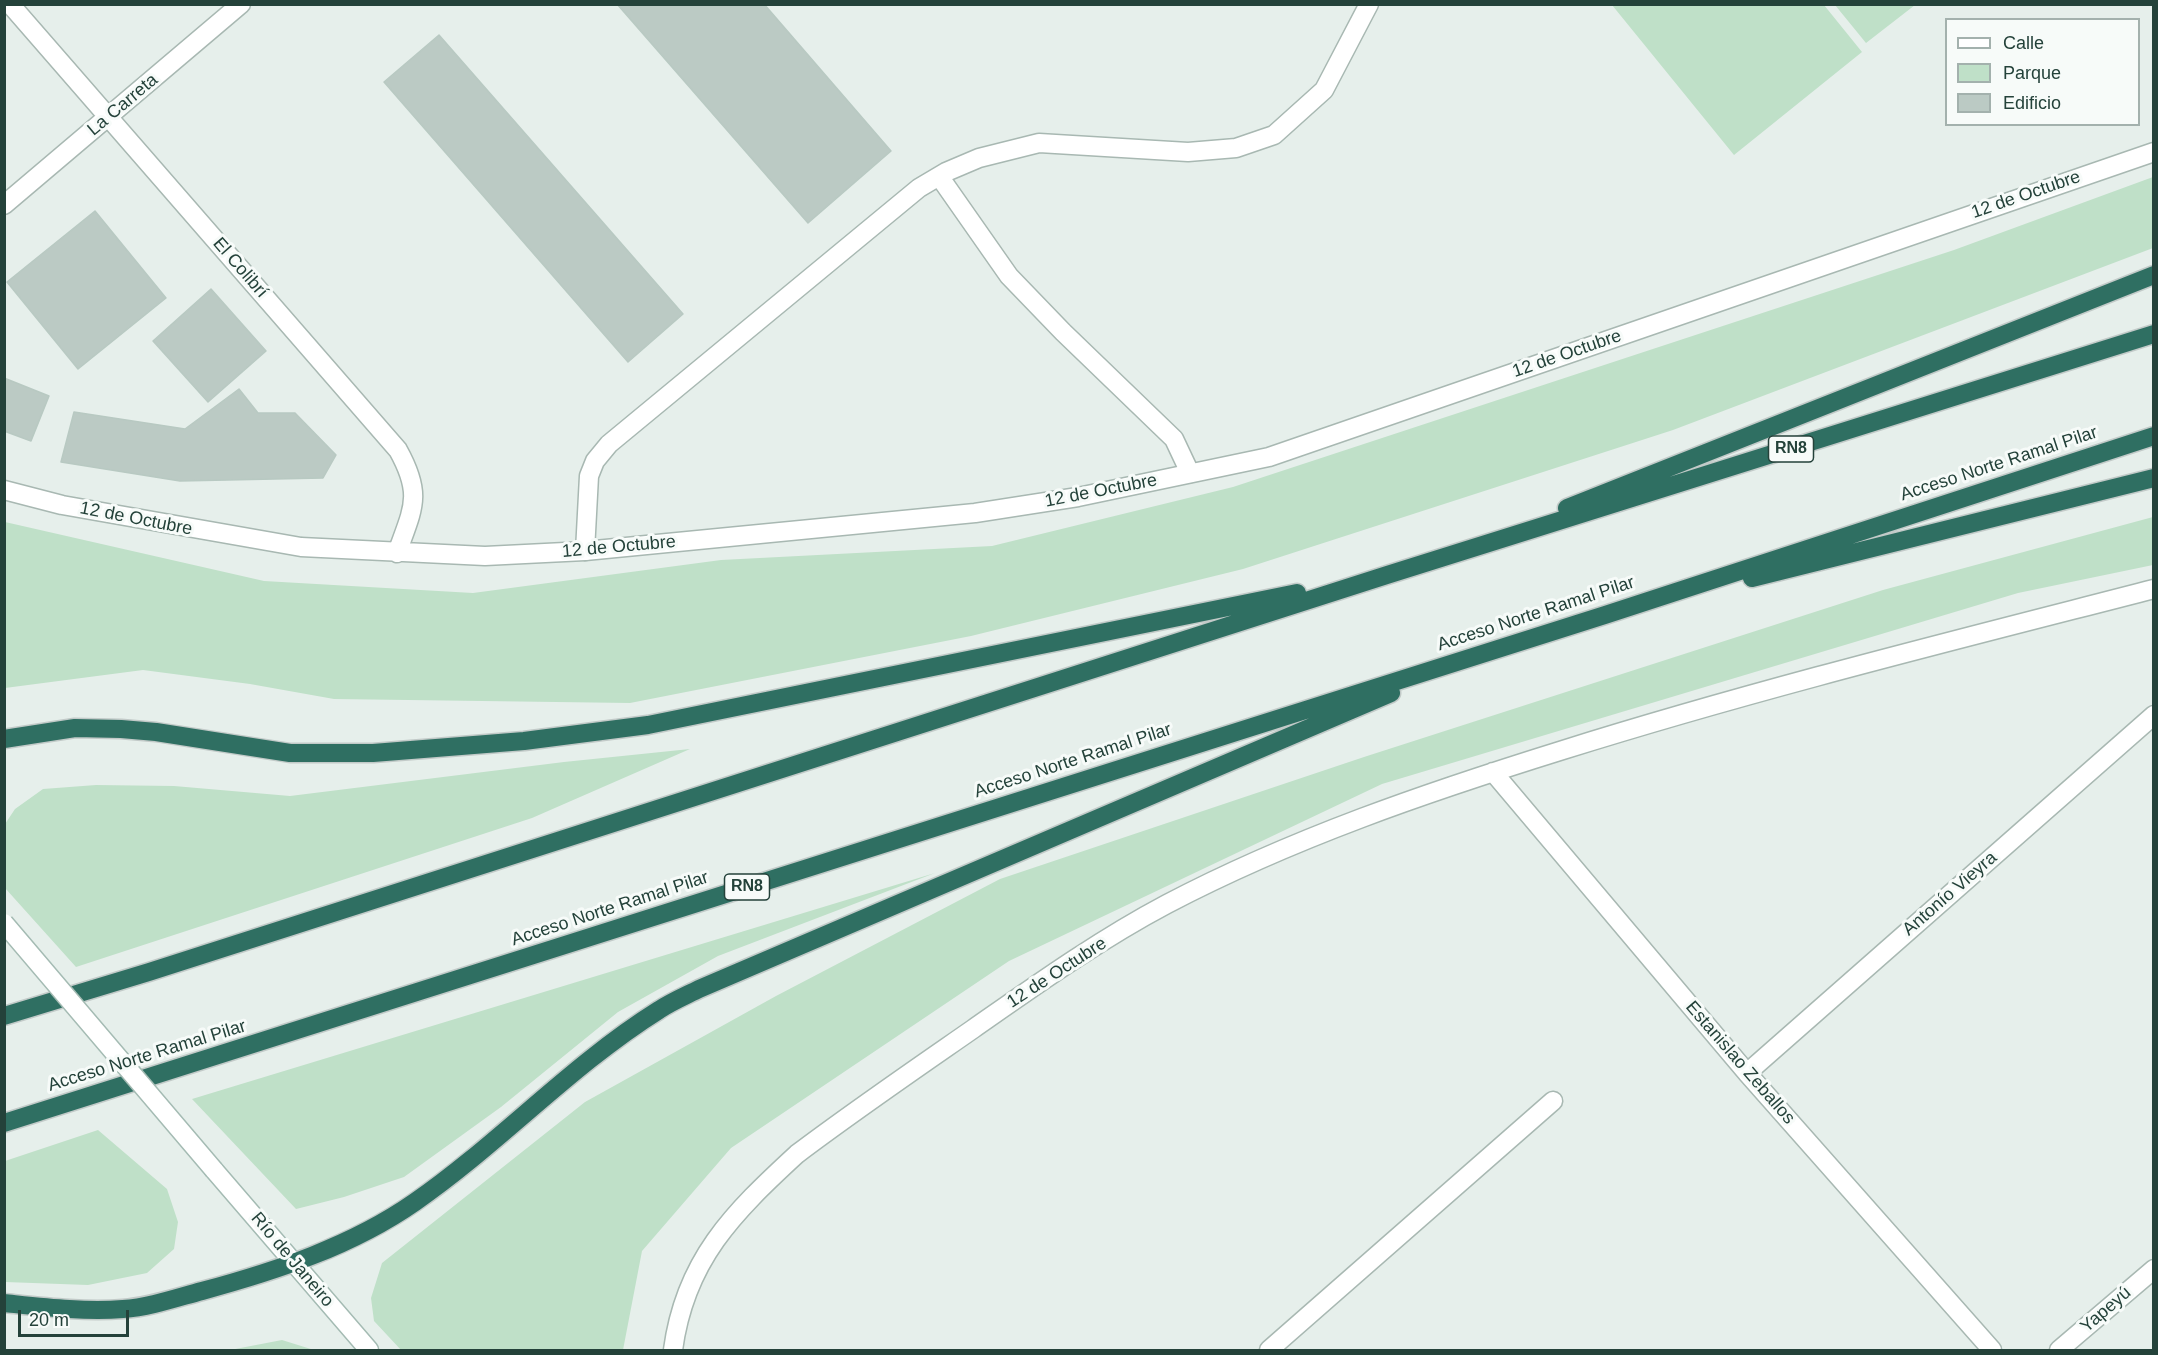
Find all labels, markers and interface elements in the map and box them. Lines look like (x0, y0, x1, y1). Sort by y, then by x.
legend (1945, 18, 2140, 126)
text: Calle (2003, 33, 2044, 53)
text: Parque (2003, 63, 2061, 83)
street label: La Carreta (83, 69, 163, 141)
text: Edificio (2003, 93, 2061, 113)
street label: 12 de Octubre (1969, 166, 2083, 224)
street label: El Colibrí (208, 233, 272, 303)
street label: 12 de Octubre (1510, 325, 1624, 383)
street label: Acceso Norte Ramal Pilar (1898, 422, 2100, 506)
road number: RN8 (1768, 436, 1814, 462)
street label: 12 de Octubre (1043, 470, 1159, 512)
street label: 12 de Octubre (78, 498, 194, 540)
street label: 12 de Octubre (561, 531, 677, 563)
street label: Acceso Norte Ramal Pilar (1435, 572, 1637, 656)
street label: Acceso Norte Ramal Pilar (972, 719, 1174, 803)
street label: Antonío Vieyra (1898, 847, 2002, 941)
street label: Acceso Norte Ramal Pilar (509, 867, 711, 951)
road number: RN8 (724, 874, 770, 900)
street label: 12 de Octubre (1003, 933, 1111, 1013)
street label: Estanislao Zeballos (1681, 997, 1799, 1129)
street label: Acceso Norte Ramal Pilar (45, 1016, 249, 1096)
street label: Río de Janeiro (246, 1208, 338, 1312)
street label: Yapeyú (2076, 1282, 2136, 1338)
scale bar (21, 1298, 132, 1336)
text: 20 m (29, 1310, 69, 1330)

